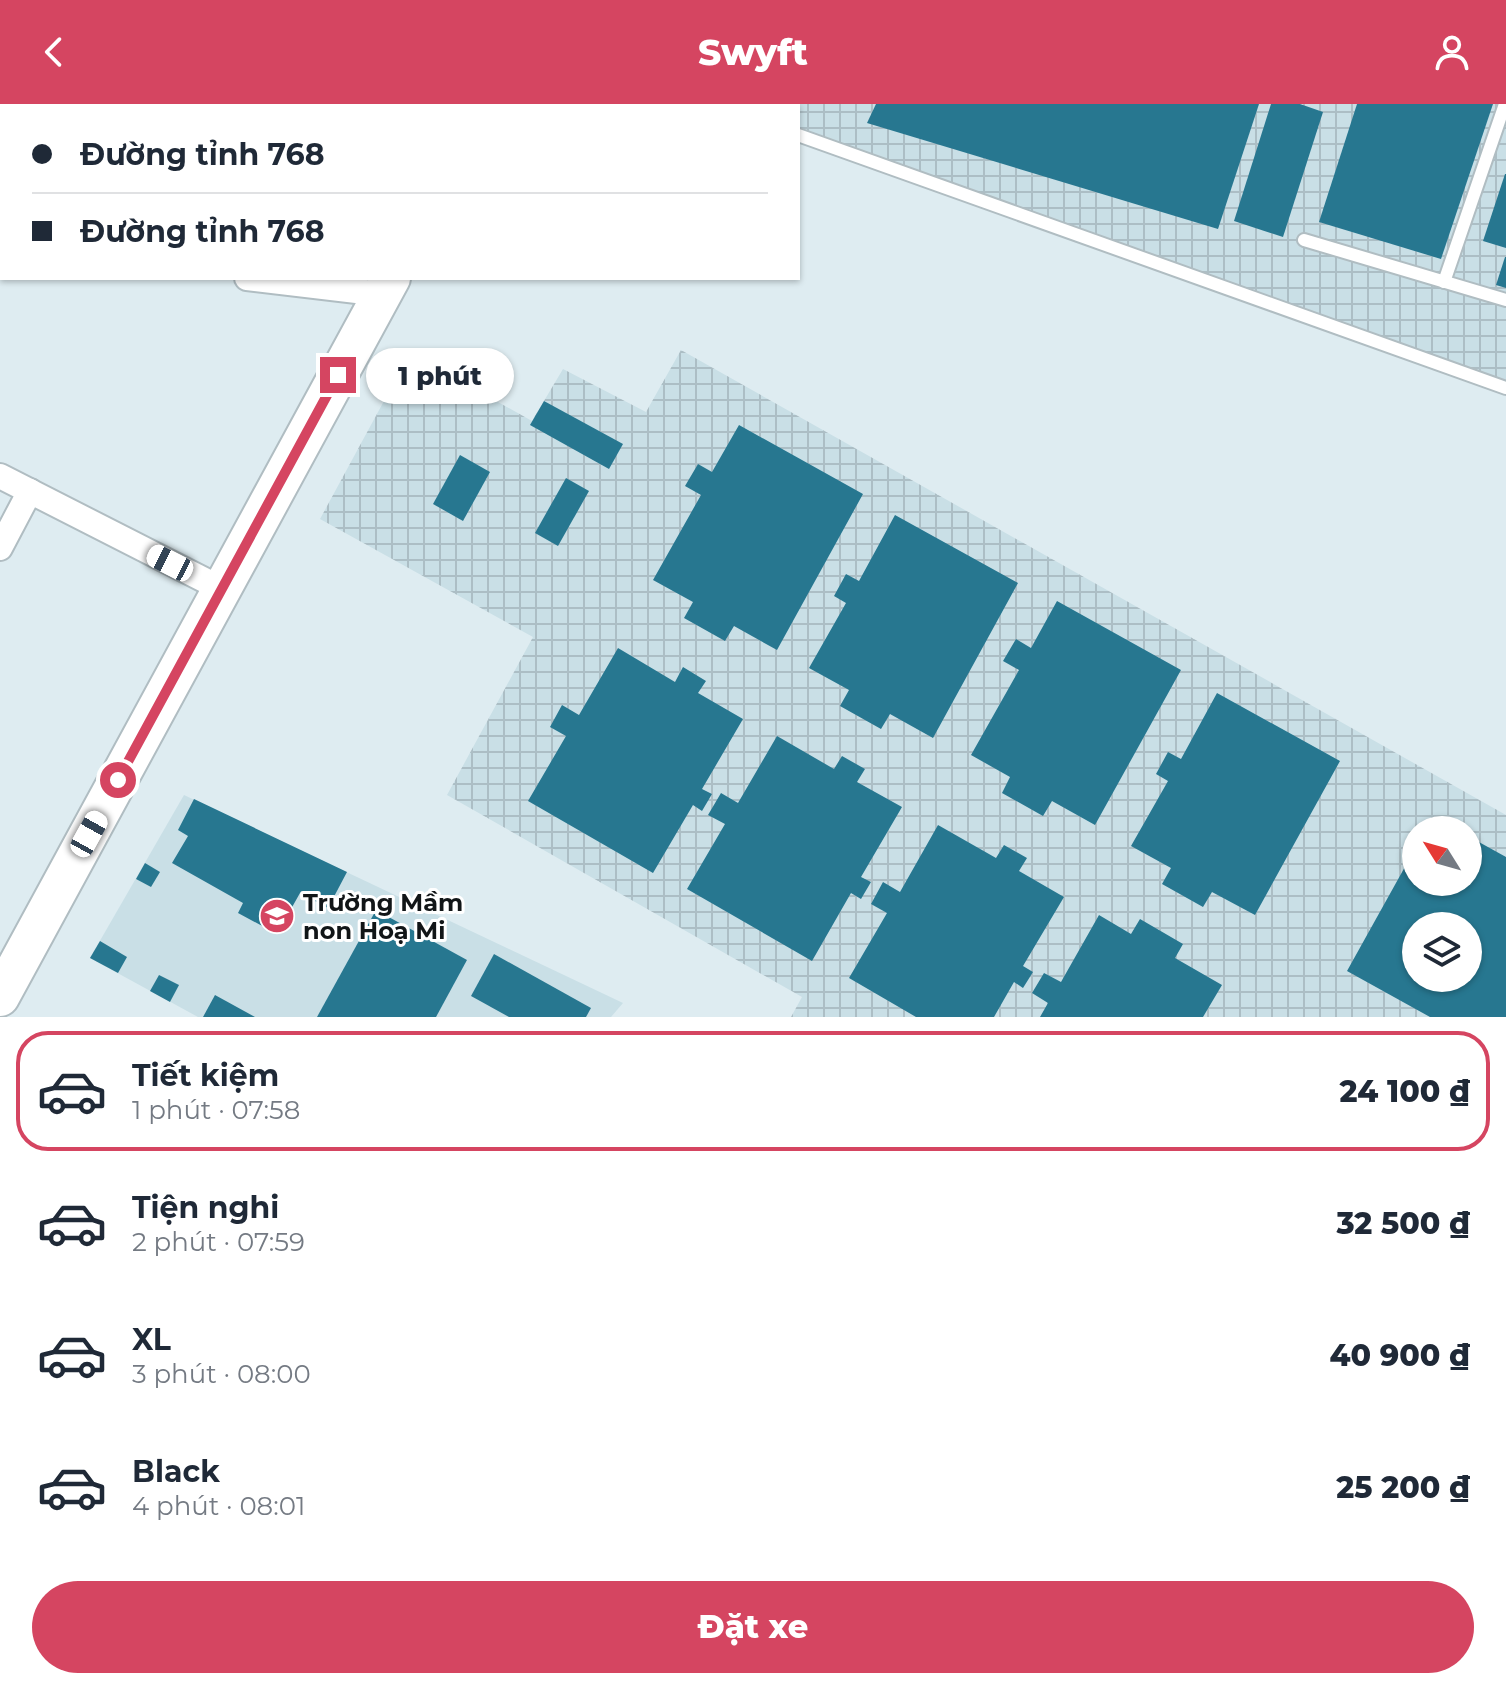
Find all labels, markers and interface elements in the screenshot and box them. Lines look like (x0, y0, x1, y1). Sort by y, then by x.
icon: back (32, 30, 76, 74)
text: Swyft (698, 30, 808, 74)
icon: person (1430, 30, 1474, 74)
text: Đường tỉnh 768 (80, 136, 325, 173)
text: Đường tỉnh 768 (80, 213, 325, 250)
callout: 1 phút (366, 347, 514, 403)
route end (320, 357, 356, 393)
text: 1 phút (398, 360, 482, 392)
car (143, 541, 197, 585)
route start (100, 762, 136, 798)
car (67, 807, 111, 861)
north arrow (1402, 816, 1482, 896)
map controls (1402, 816, 1482, 992)
place label: Trường Mầm non Hoạ Mi (303, 888, 463, 945)
school or university icon: Trường Mầm non Hoạ Mi (258, 897, 296, 935)
button: layers (1402, 912, 1482, 992)
icon: car (36, 1055, 108, 1127)
text: Tiết kiệm (132, 1057, 279, 1094)
text: 24 100 ₫ (1340, 1073, 1470, 1110)
text: 1 phút · 07:58 (132, 1094, 300, 1126)
icon: car (36, 1187, 108, 1259)
text: Tiện nghi (132, 1189, 279, 1226)
text: 32 500 ₫ (1336, 1205, 1470, 1242)
text: 2 phút · 07:59 (132, 1226, 305, 1258)
icon: car (36, 1319, 108, 1391)
text: XL (132, 1321, 171, 1358)
text: 40 900 ₫ (1329, 1337, 1470, 1374)
text: 3 phút · 08:00 (132, 1358, 311, 1390)
icon: car (36, 1451, 108, 1523)
text: Black (132, 1453, 220, 1490)
text: 25 200 ₫ (1336, 1469, 1470, 1506)
text: 4 phút · 08:01 (132, 1490, 305, 1522)
button: Đặt xe (32, 1581, 1474, 1673)

